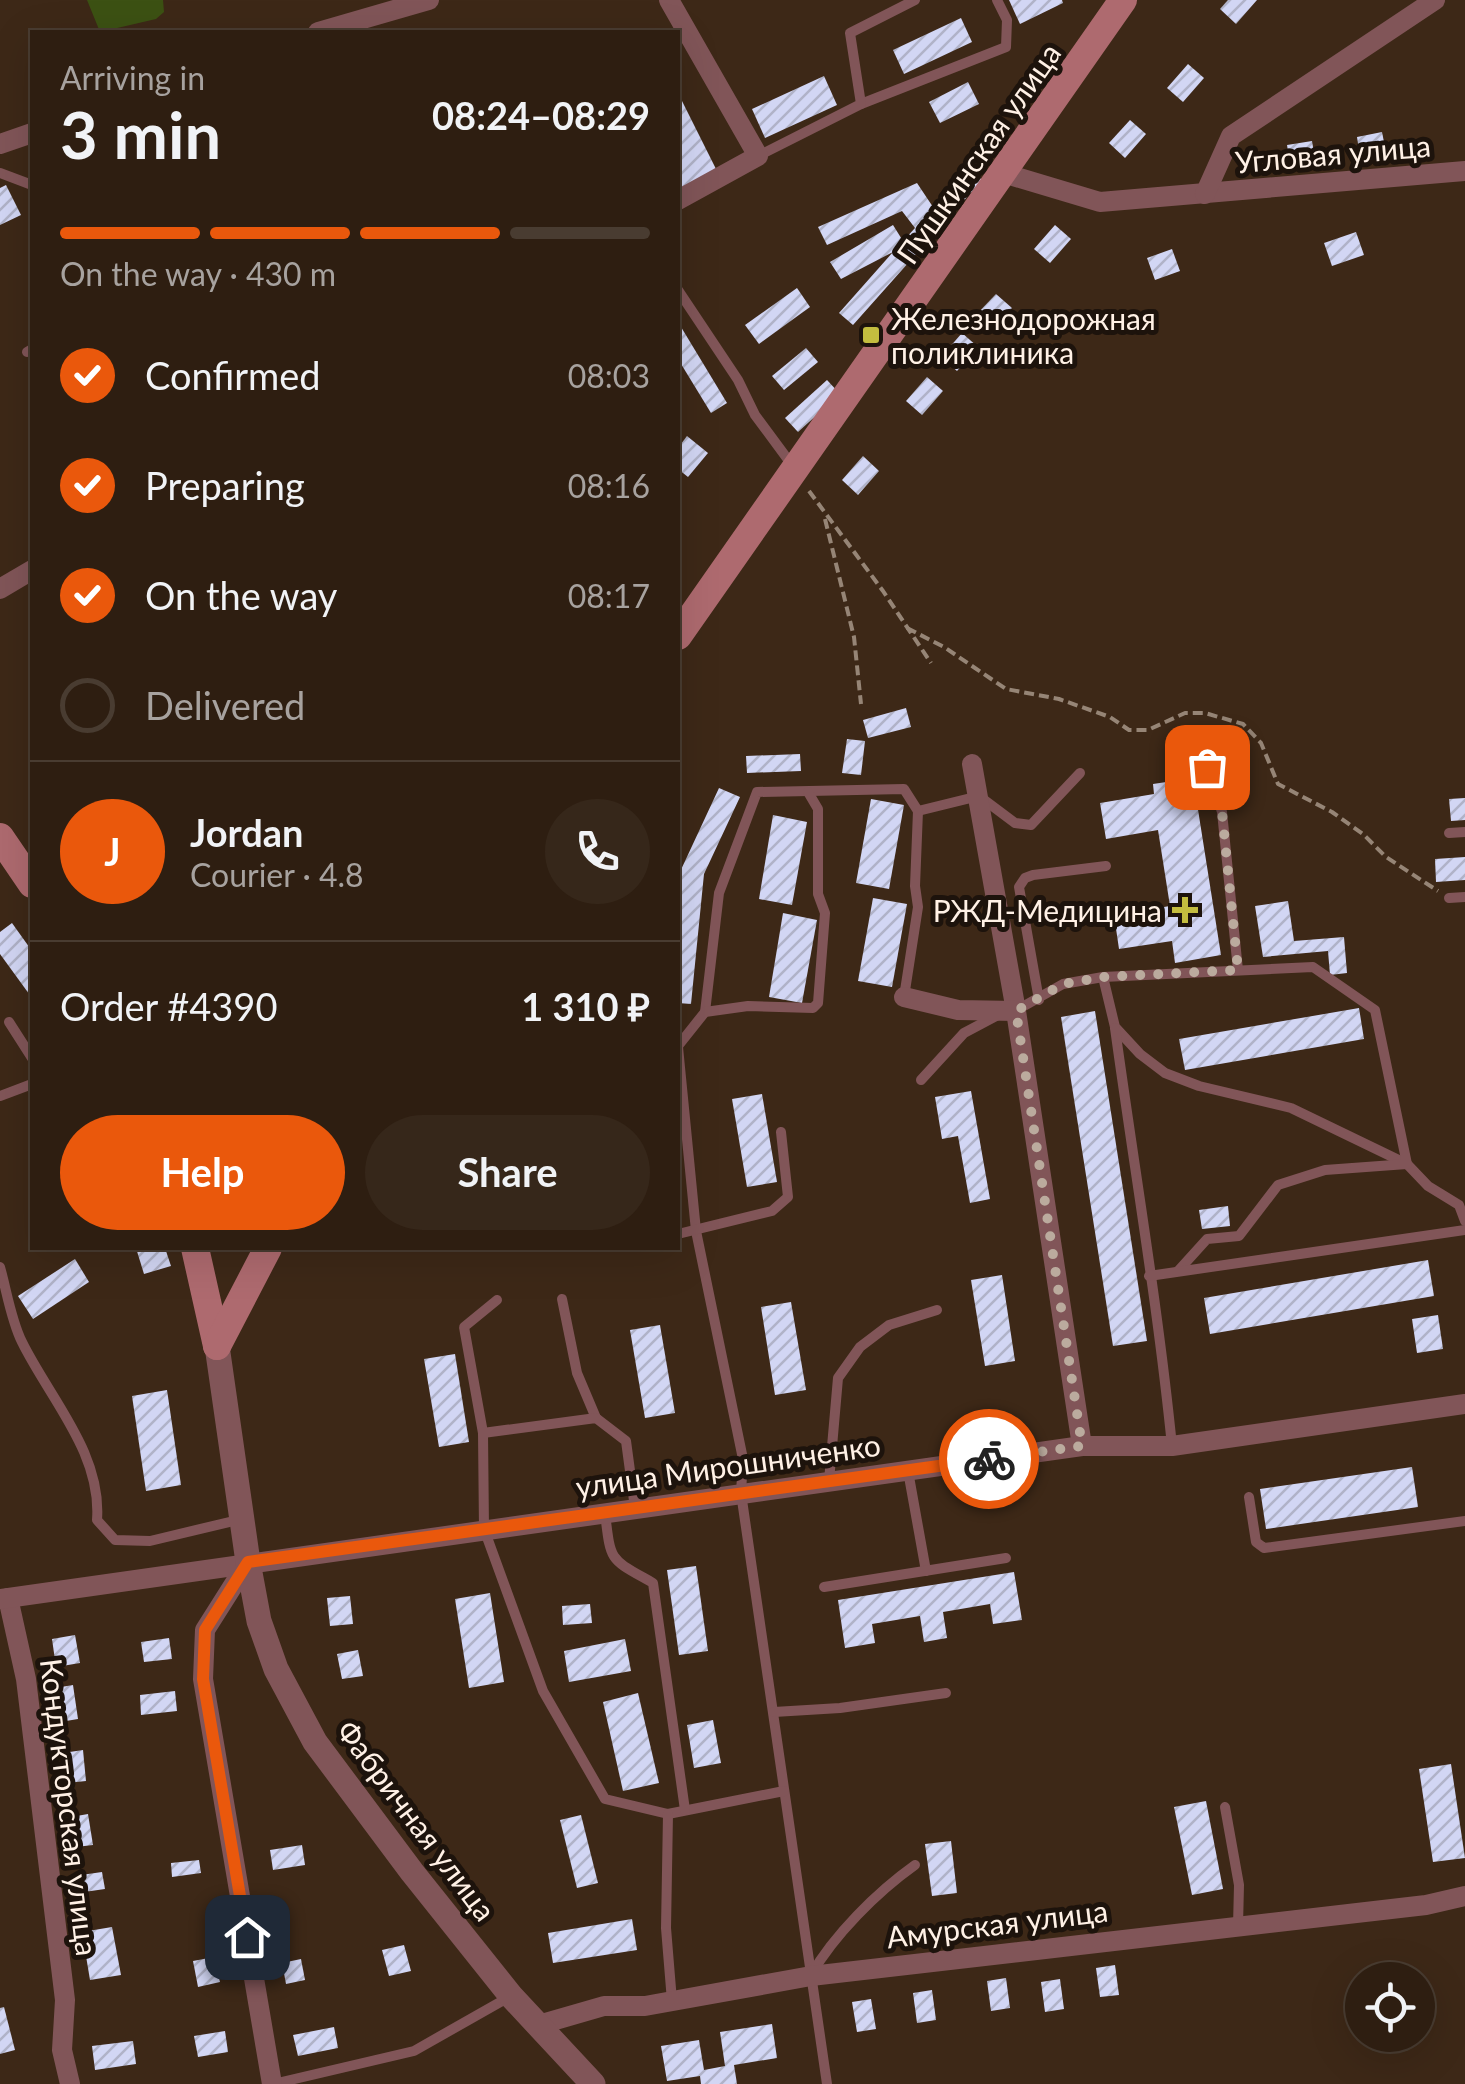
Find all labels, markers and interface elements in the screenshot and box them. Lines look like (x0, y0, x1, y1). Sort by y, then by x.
street label: Пушкинская улица (888, 36, 1068, 270)
text: Arriving in (60, 58, 205, 97)
text: 08:24–08:29 (432, 92, 650, 138)
text: 3 min (60, 95, 221, 173)
street label: Угловая улица (1234, 127, 1432, 179)
text: On the way · 430 m (60, 254, 336, 293)
place label: Железнодорожная поликлиника (891, 300, 1156, 370)
marker: Железнодорожная поликлиника (860, 324, 882, 346)
icon: check (60, 348, 115, 403)
text: Confirmed (145, 352, 321, 398)
text: 08:03 (568, 356, 650, 395)
icon: check (60, 458, 115, 513)
text: Preparing (145, 462, 305, 508)
text: 08:16 (568, 466, 650, 505)
icon: check (60, 568, 115, 623)
text: On the way (145, 572, 337, 618)
text: 08:17 (568, 576, 650, 615)
text: Delivered (145, 682, 305, 728)
pin (1165, 725, 1250, 810)
icon: bag (1180, 740, 1235, 795)
button: phone (545, 799, 650, 904)
text: Jordan (190, 809, 303, 855)
text: J (104, 828, 121, 874)
text: Courier · 4.8 (190, 855, 364, 894)
place label: РЖД-Медицина (933, 892, 1162, 928)
marker: РЖД-Медицина (1172, 897, 1198, 923)
text: Order #4390 (60, 983, 277, 1029)
text: 1 310 ₽ (521, 983, 650, 1029)
button: Help (60, 1115, 345, 1230)
button: Share (365, 1115, 650, 1230)
courier (939, 1409, 1039, 1509)
street label: улица Мирошниченко (573, 1426, 883, 1504)
icon: bike (962, 1432, 1017, 1487)
street label: Кондукторская улица (34, 1656, 106, 1958)
street label: Фабричная улица (330, 1713, 504, 1927)
street label: Амурская улица (884, 1892, 1110, 1954)
pin (205, 1895, 290, 1980)
icon: home (220, 1910, 275, 1965)
map controls (1345, 1962, 1435, 2052)
button: locate (1345, 1962, 1435, 2052)

